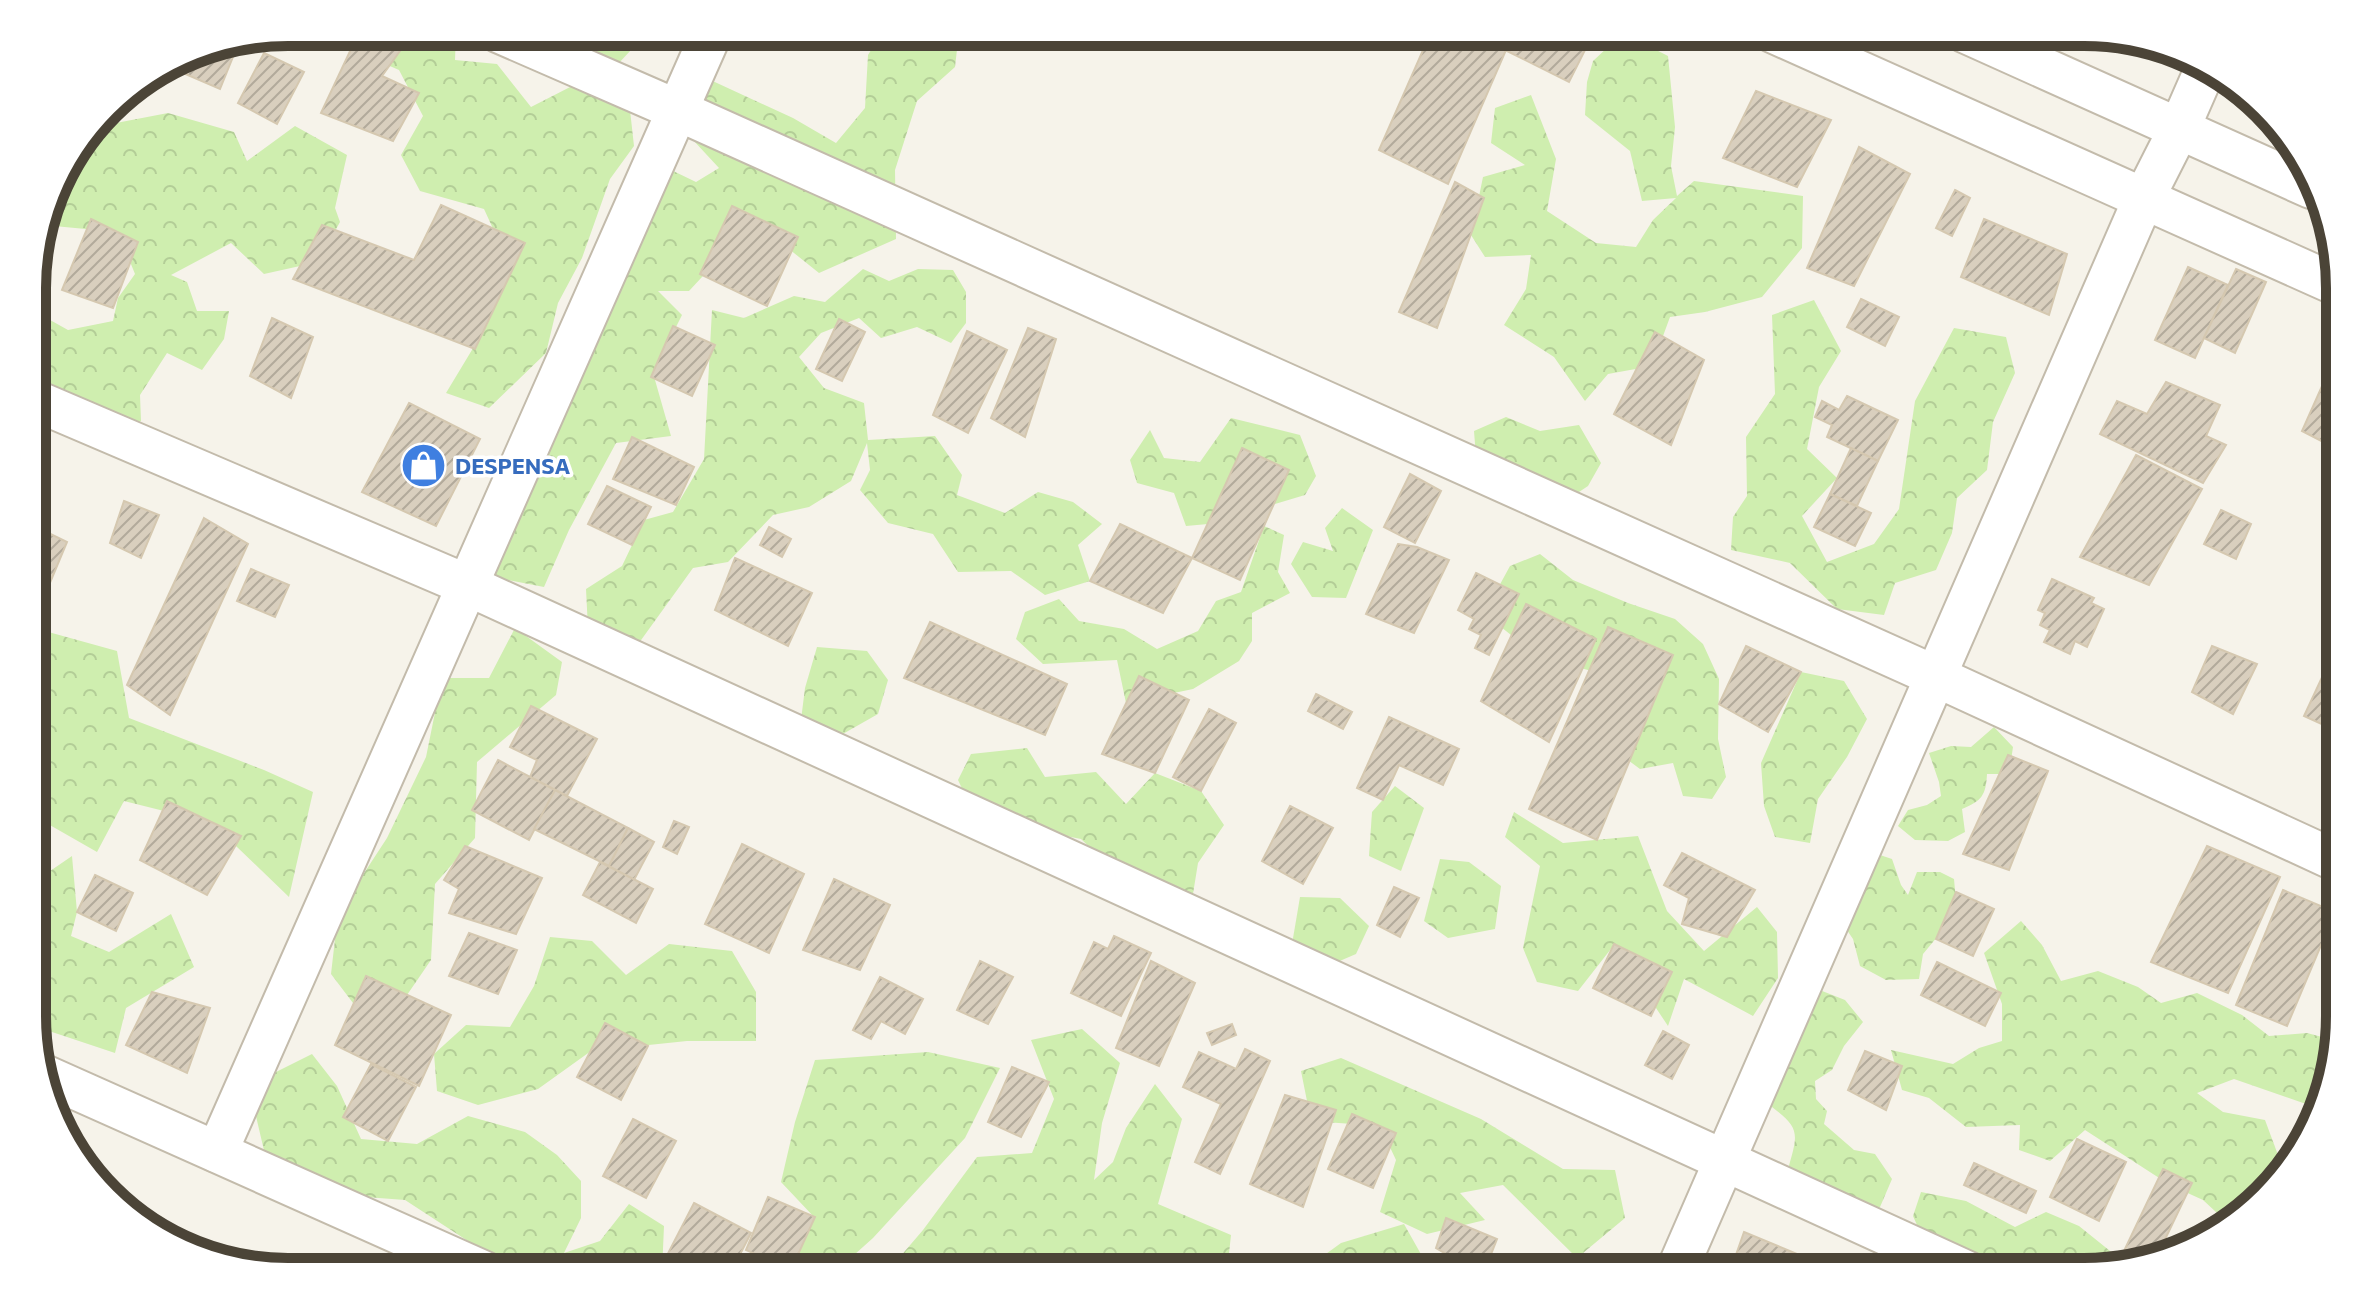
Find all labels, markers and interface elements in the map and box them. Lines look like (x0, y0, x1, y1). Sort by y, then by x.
shop icon: DESPENSA (400, 442, 448, 490)
place label: DESPENSA (455, 452, 571, 479)

